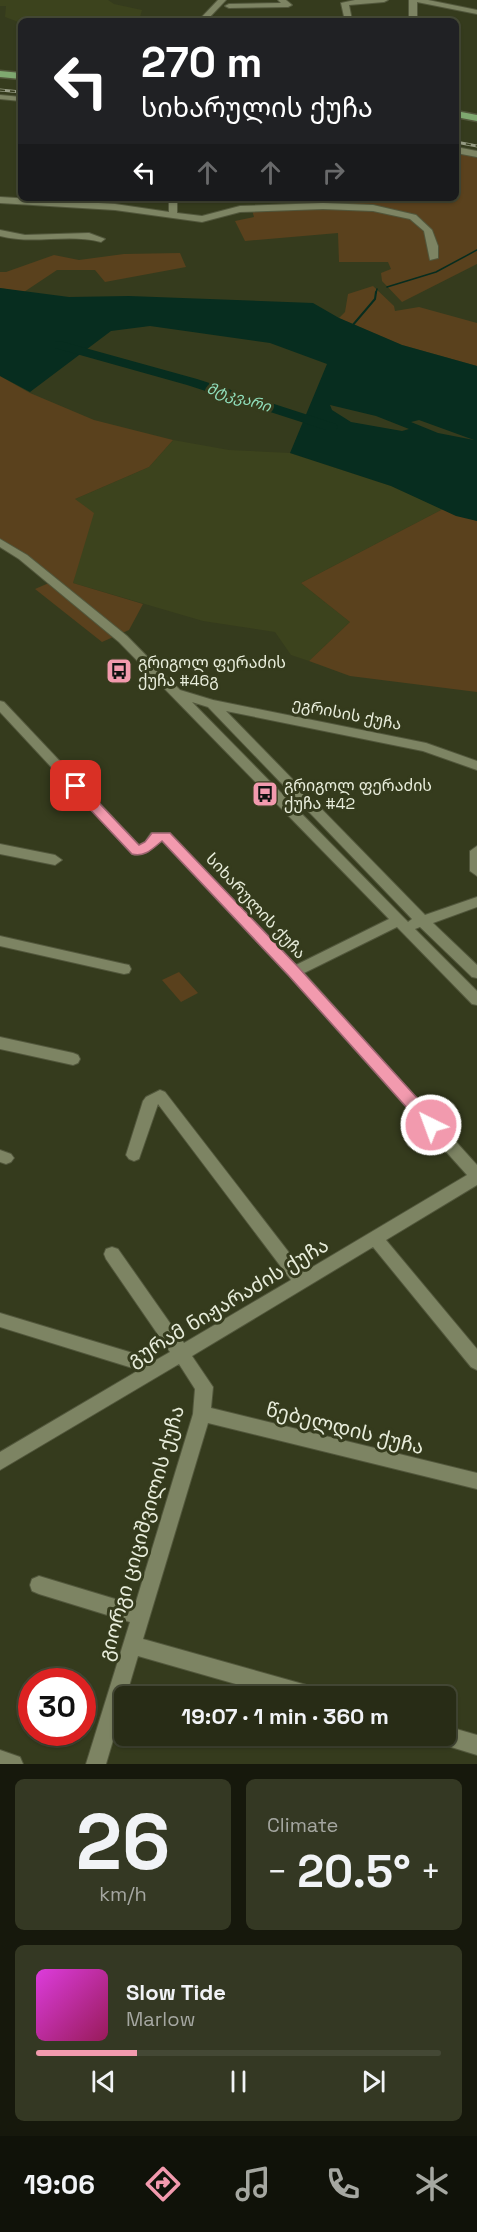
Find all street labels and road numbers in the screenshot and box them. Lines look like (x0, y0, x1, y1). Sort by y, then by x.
street label: ეგრისის ქუჩა (291, 693, 403, 735)
street label: სიხარულის ქუჩა (201, 849, 311, 963)
street label: გურამ ნიჟარაძის ქუჩა (123, 1232, 333, 1372)
street label: წებელდის ქუჩა (263, 1396, 427, 1460)
street label: გიორგი ციციშვილის ქუჩა (92, 1402, 190, 1664)

